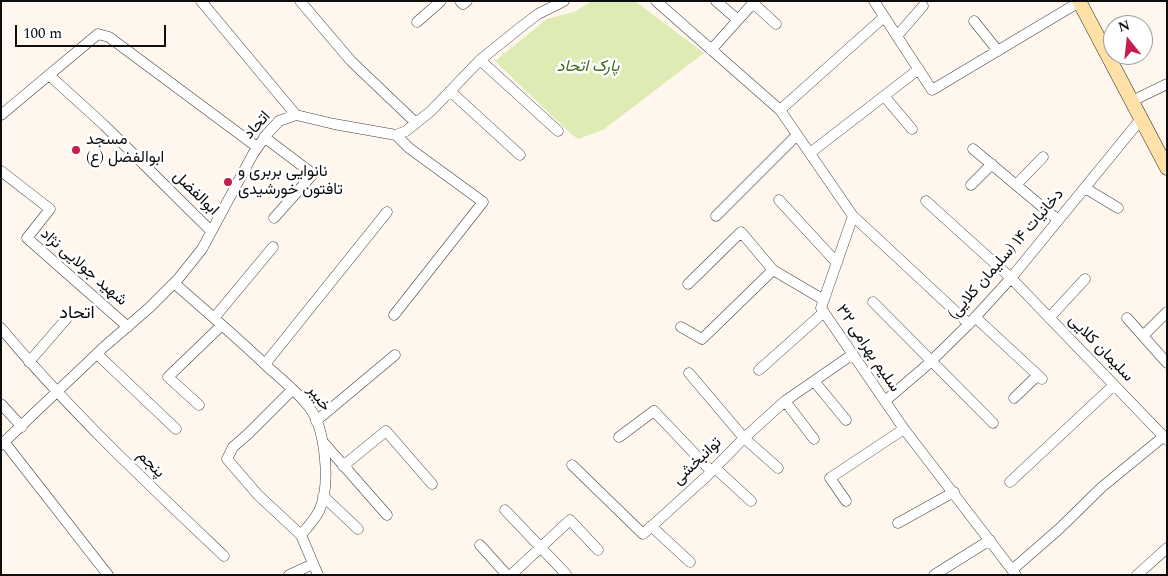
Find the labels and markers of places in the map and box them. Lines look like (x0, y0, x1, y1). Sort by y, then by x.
place label: مسجد ابوالفضل (ع) (86, 131, 164, 169)
marker: مسجد ابوالفضل (ع) (70, 144, 82, 156)
place label: نانوایی بربری و تافتون خورشیدی (238, 163, 343, 201)
marker: نانوایی بربری و تافتون خورشیدی (222, 176, 234, 188)

